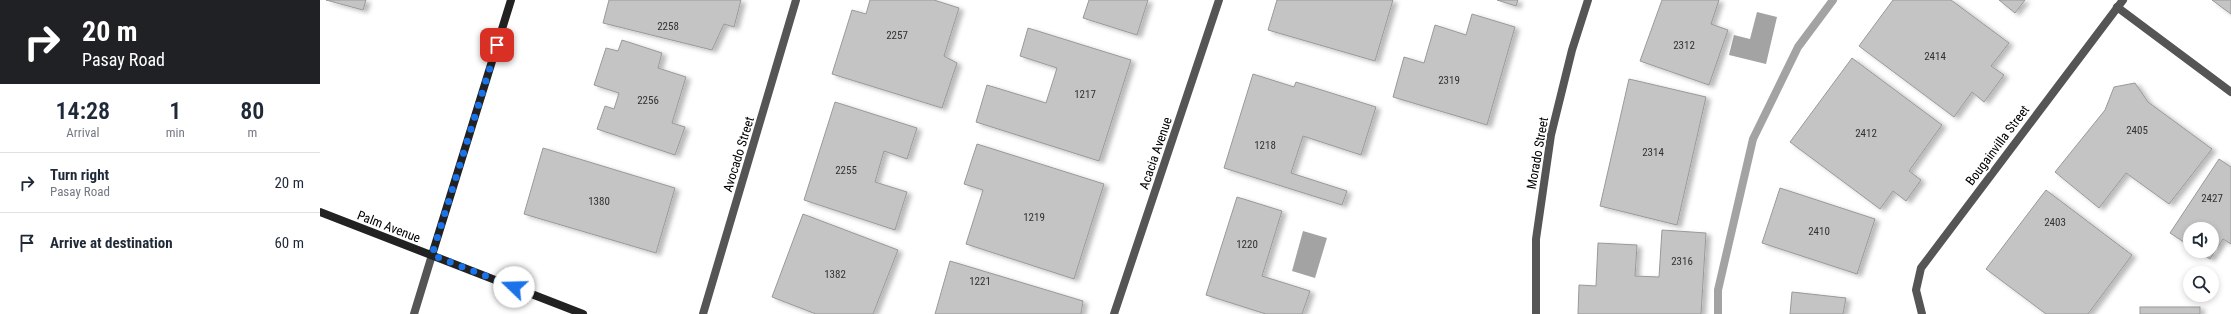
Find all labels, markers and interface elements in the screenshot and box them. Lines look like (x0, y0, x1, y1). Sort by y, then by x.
text: 20 m (82, 15, 138, 48)
icon: right (16, 16, 68, 68)
house number: 2258 (657, 20, 679, 33)
pin (480, 28, 514, 62)
house number: 2257 (886, 29, 908, 42)
icon: arrive (486, 34, 508, 56)
house number: 2312 (1673, 39, 1695, 52)
text: Pasay Road (82, 49, 165, 70)
house number: 2414 (1924, 50, 1946, 63)
house number: 2319 (1438, 74, 1460, 87)
house number: 1217 (1074, 88, 1096, 101)
house number: 2256 (637, 94, 659, 107)
text: 14:28 (56, 97, 110, 125)
text: 1 (169, 97, 181, 125)
text: 80 (240, 97, 264, 125)
street label: Bougainvilla Street (1963, 102, 2032, 188)
street label: Avocado Street (720, 115, 757, 194)
street label: Acacia Avenue (1136, 115, 1175, 191)
street label: Morado Street (1524, 116, 1551, 190)
house number: 2405 (2126, 124, 2148, 137)
text: Arrival (66, 125, 99, 140)
text: min (166, 125, 185, 140)
text: m (247, 125, 257, 140)
house number: 2412 (1855, 127, 1877, 140)
house number: 1218 (1254, 139, 1276, 152)
house number: 2314 (1642, 146, 1664, 159)
house number: 2255 (835, 164, 857, 177)
text: Turn right (50, 166, 109, 184)
icon: right (16, 172, 38, 194)
text: 20 m (274, 174, 304, 192)
text: Pasay Road (50, 184, 110, 199)
house number: 2427 (2201, 192, 2223, 205)
house number: 1380 (588, 195, 610, 208)
street label: Palm Avenue (355, 208, 423, 245)
house number: 1219 (1023, 211, 1045, 224)
house number: 2403 (2044, 216, 2066, 229)
map controls (2183, 222, 2219, 302)
button: sound (2183, 222, 2219, 258)
house number: 2410 (1808, 225, 1830, 238)
icon: arrive (16, 232, 38, 254)
text: Arrive at destination (50, 234, 173, 252)
text: 60 m (274, 234, 304, 252)
house number: 1220 (1236, 238, 1258, 251)
house number: 2316 (1671, 255, 1693, 268)
position arrow (493, 266, 535, 308)
button: search (2183, 266, 2219, 302)
house number: 1382 (824, 268, 846, 281)
house number: 1221 (969, 275, 991, 288)

